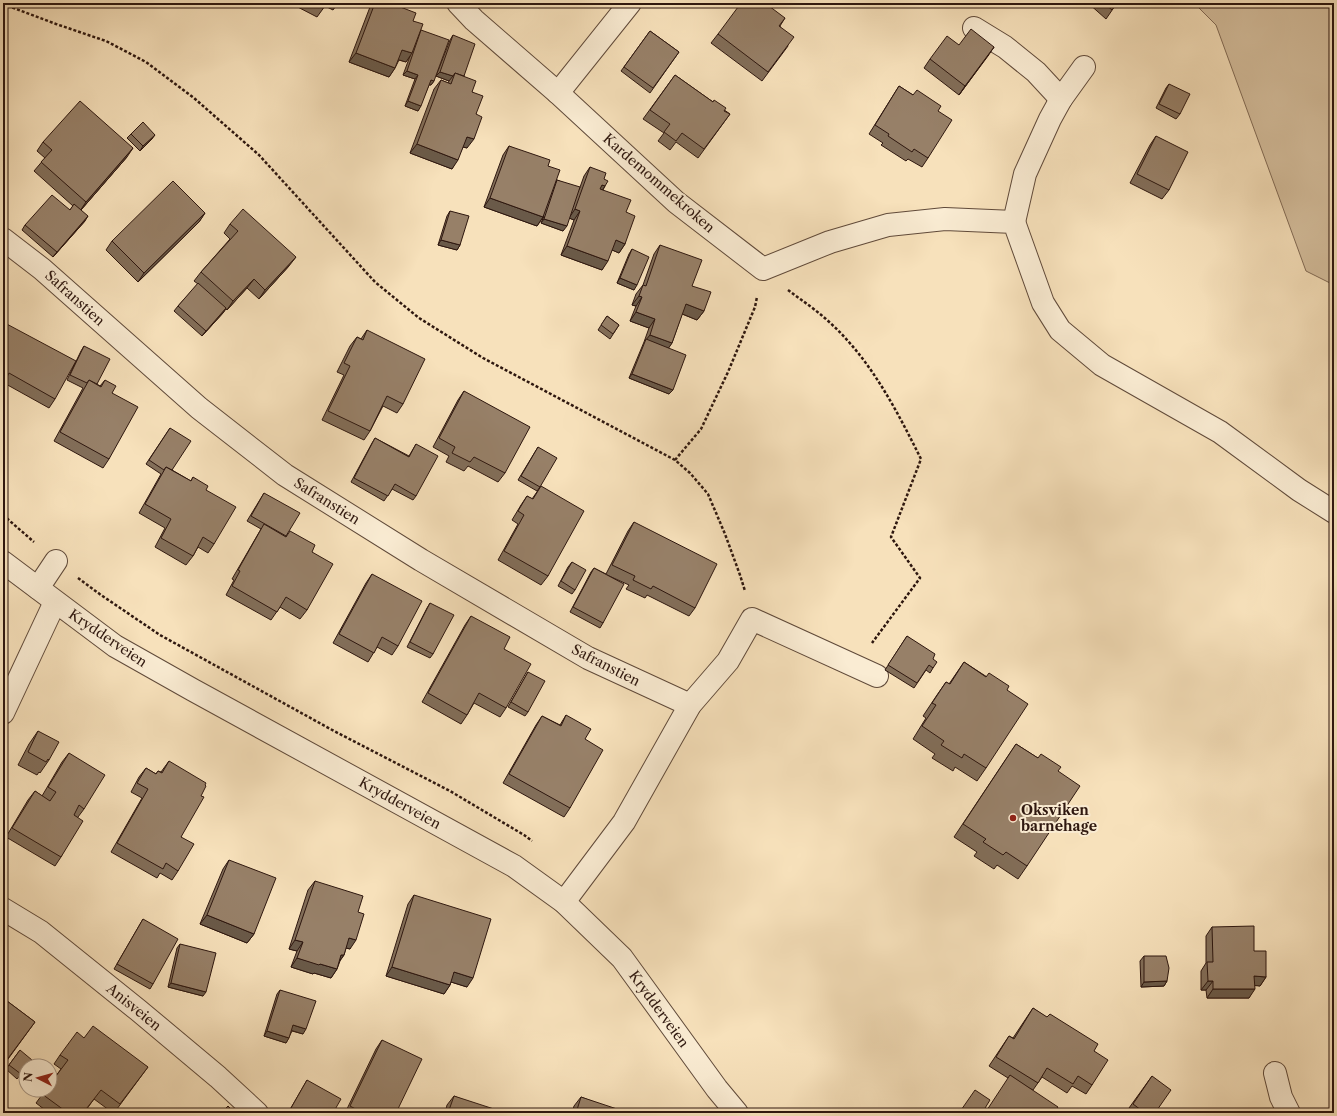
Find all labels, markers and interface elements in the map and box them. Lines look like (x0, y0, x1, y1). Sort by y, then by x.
street label: Kardemommekroken (599, 129, 719, 237)
street label: Safranstien (41, 266, 109, 330)
street label: Safranstien (291, 474, 364, 528)
street label: Krydderveien (65, 605, 151, 671)
street label: Safranstien (569, 640, 643, 690)
street label: Krydderveien (356, 773, 444, 833)
place label: Oksviken barnehage (1020, 801, 1097, 835)
marker: Oksviken barnehage (1008, 813, 1018, 823)
street label: Krydderveien (625, 967, 693, 1051)
street label: Anisveien (102, 979, 165, 1035)
north arrow (18, 1058, 58, 1098)
text: N (21, 1071, 36, 1082)

